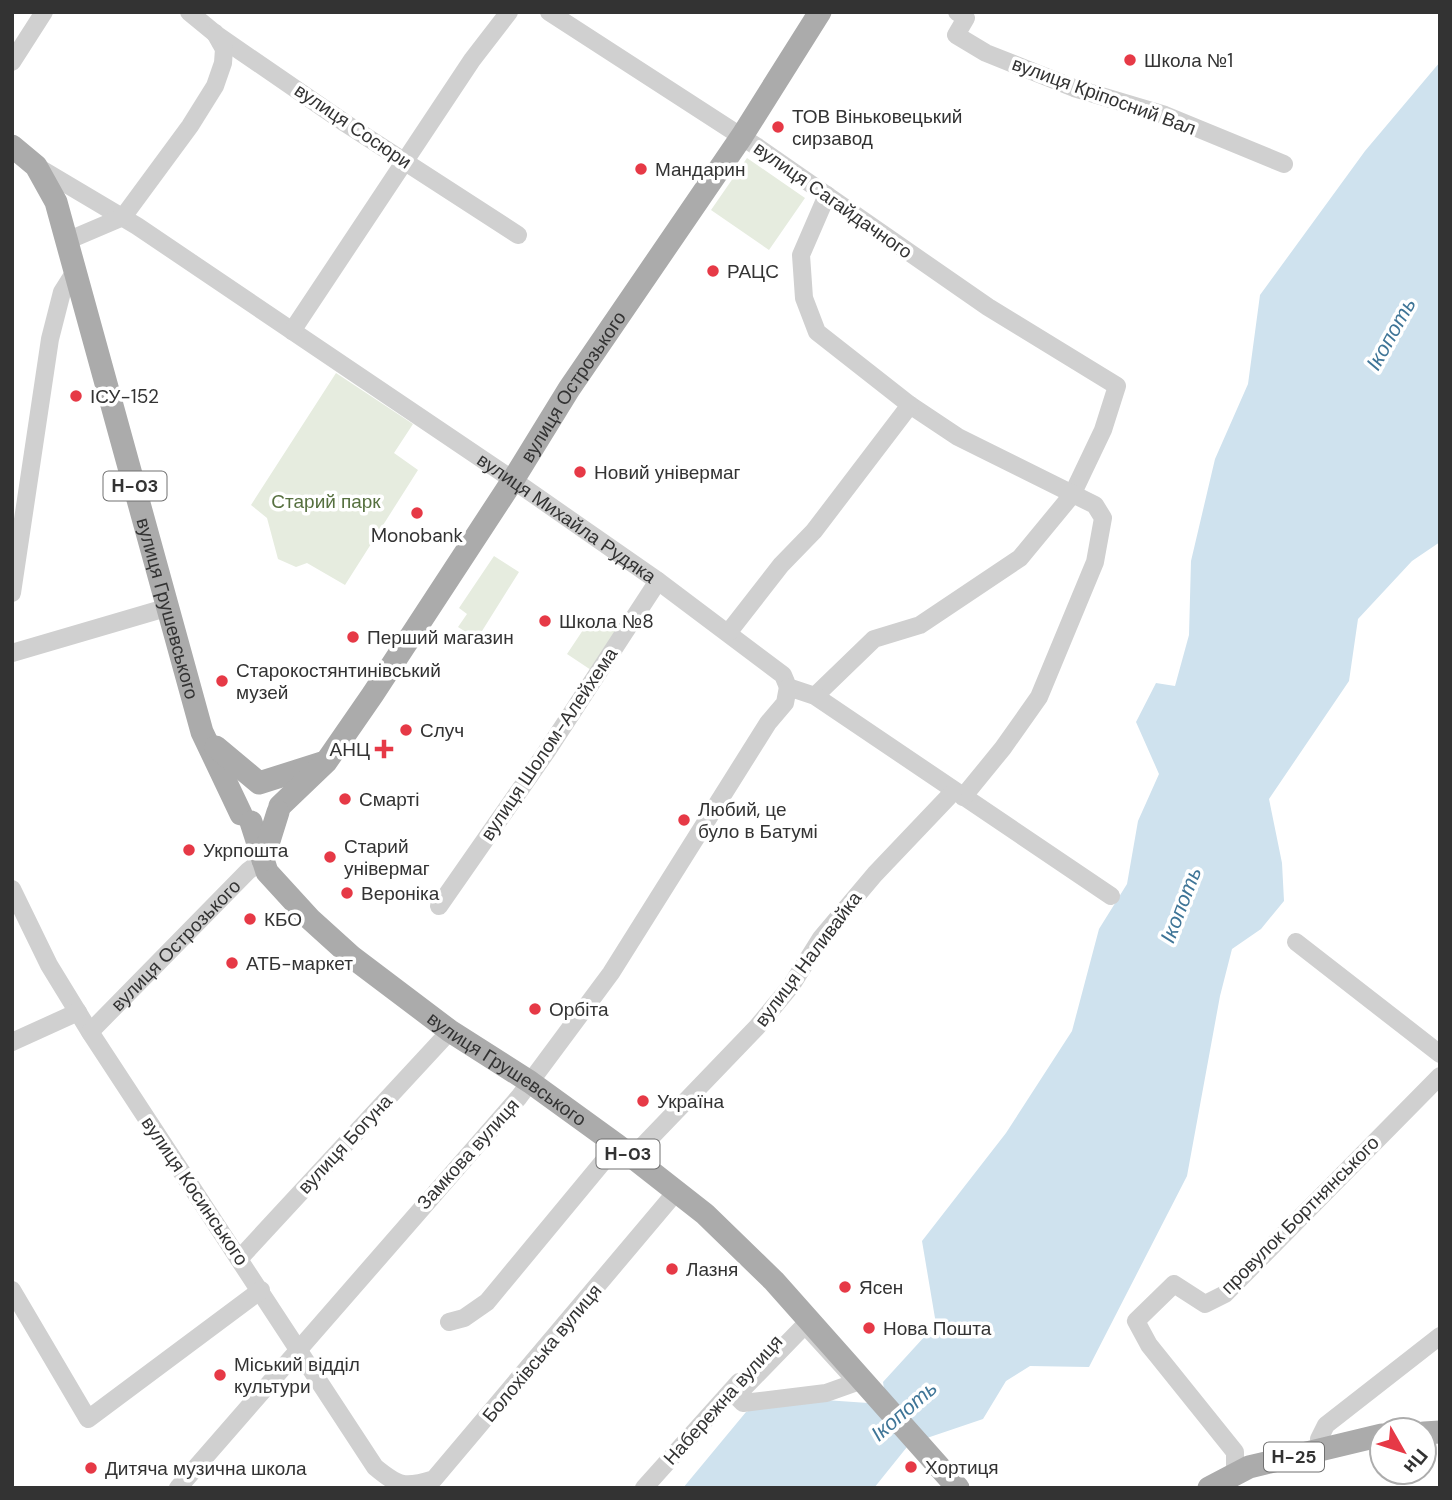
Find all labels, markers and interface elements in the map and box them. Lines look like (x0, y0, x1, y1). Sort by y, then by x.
place label: Школа №1 (1144, 48, 1233, 73)
street label: вулиця Кріпосний Вал (1009, 51, 1199, 141)
marker: Школа №1 (1122, 52, 1138, 68)
street label: вулиця Сосюри (290, 78, 416, 174)
place label: ТОВ Віньковецький сирзавод (792, 104, 962, 151)
marker: ТОВ Віньковецький сирзавод (770, 119, 786, 135)
street label: вулиця Сагайдачного (749, 136, 917, 264)
place label: Мандарин (655, 157, 745, 182)
marker: Мандарин (633, 161, 649, 177)
place label: РАЦС (727, 259, 779, 284)
marker: РАЦС (705, 263, 721, 279)
water label: Ікопоть (1360, 293, 1422, 375)
street label: вулиця Острозького (515, 306, 631, 467)
place label: ІСУ-152 (90, 384, 159, 409)
marker: ІСУ-152 (68, 388, 84, 404)
street label: вулиця Михайла Рудяка (472, 447, 662, 589)
place label: Новий універмаг (594, 460, 741, 485)
marker: Новий універмаг (572, 464, 588, 480)
road number: Н-03 (104, 472, 166, 500)
park label: Старий парк (271, 489, 381, 514)
marker: Monobank (409, 505, 425, 521)
street label: вулиця Грушевського (131, 515, 205, 702)
place label: Monobank (371, 523, 463, 548)
place label: Школа №8 (559, 609, 654, 634)
marker: Школа №8 (537, 613, 553, 629)
place label: Перший магазин (367, 625, 514, 650)
marker: Перший магазин (345, 629, 361, 645)
street label: вулиця Шолом-Алейхема (475, 642, 623, 845)
place label: Старокостянтинівський музей (236, 658, 441, 705)
marker: Старокостянтинівський музей (214, 673, 230, 689)
place label: Случ (420, 718, 464, 743)
marker: Случ (398, 722, 414, 738)
place label: АНЦ (330, 737, 370, 762)
marker: АНЦ (376, 741, 392, 757)
place label: Смарті (359, 787, 419, 812)
marker: Смарті (337, 791, 353, 807)
place label: Любий, це було в Батумі (698, 797, 818, 844)
marker: Любий, це було в Батумі (676, 812, 692, 828)
place label: Старий універмаг (344, 834, 430, 881)
place label: Укрпошта (203, 838, 289, 863)
marker: Укрпошта (181, 842, 197, 858)
marker: Старий універмаг (322, 849, 338, 865)
water label: Ікопоть (1154, 863, 1208, 947)
street label: вулиця Острозького (105, 874, 246, 1016)
place label: Вероніка (361, 881, 440, 906)
marker: Вероніка (339, 885, 355, 901)
street label: вулиця Наливайка (749, 886, 867, 1032)
place label: КБО (264, 907, 302, 932)
marker: КБО (242, 911, 258, 927)
place label: АТБ-маркет (246, 951, 353, 976)
marker: АТБ-маркет (224, 955, 240, 971)
place label: Орбіта (549, 997, 609, 1022)
marker: Орбіта (527, 1001, 543, 1017)
street label: вулиця Грушевського (422, 1006, 592, 1131)
street label: вулиця Богуна (292, 1089, 398, 1199)
place label: Україна (657, 1089, 724, 1114)
street label: Замкова вулиця (411, 1093, 525, 1215)
marker: Україна (635, 1093, 651, 1109)
street label: вулиця Косинського (136, 1112, 254, 1270)
street label: провулок Бортнянського (1215, 1130, 1385, 1300)
road number: Н-03 (596, 1140, 660, 1168)
place label: Лазня (686, 1257, 738, 1282)
marker: Лазня (664, 1261, 680, 1277)
place label: Ясен (859, 1275, 903, 1300)
street label: Болохівська вулиця (477, 1279, 607, 1427)
marker: Ясен (837, 1279, 853, 1295)
place label: Нова Пошта (883, 1316, 992, 1341)
marker: Нова Пошта (861, 1320, 877, 1336)
street label: Набережна вулиця (658, 1330, 788, 1470)
place label: Міський відділ культури (234, 1352, 360, 1399)
marker: Міський відділ культури (212, 1367, 228, 1383)
water label: Ікопоть (865, 1374, 943, 1448)
north arrow (1368, 1416, 1438, 1486)
road number: Н-25 (1264, 1442, 1324, 1472)
text: Пн (1398, 1444, 1433, 1479)
place label: Хортиця (925, 1455, 999, 1480)
place label: Дитяча музична школа (105, 1456, 307, 1481)
marker: Хортиця (903, 1459, 919, 1475)
marker: Дитяча музична школа (83, 1460, 99, 1476)

